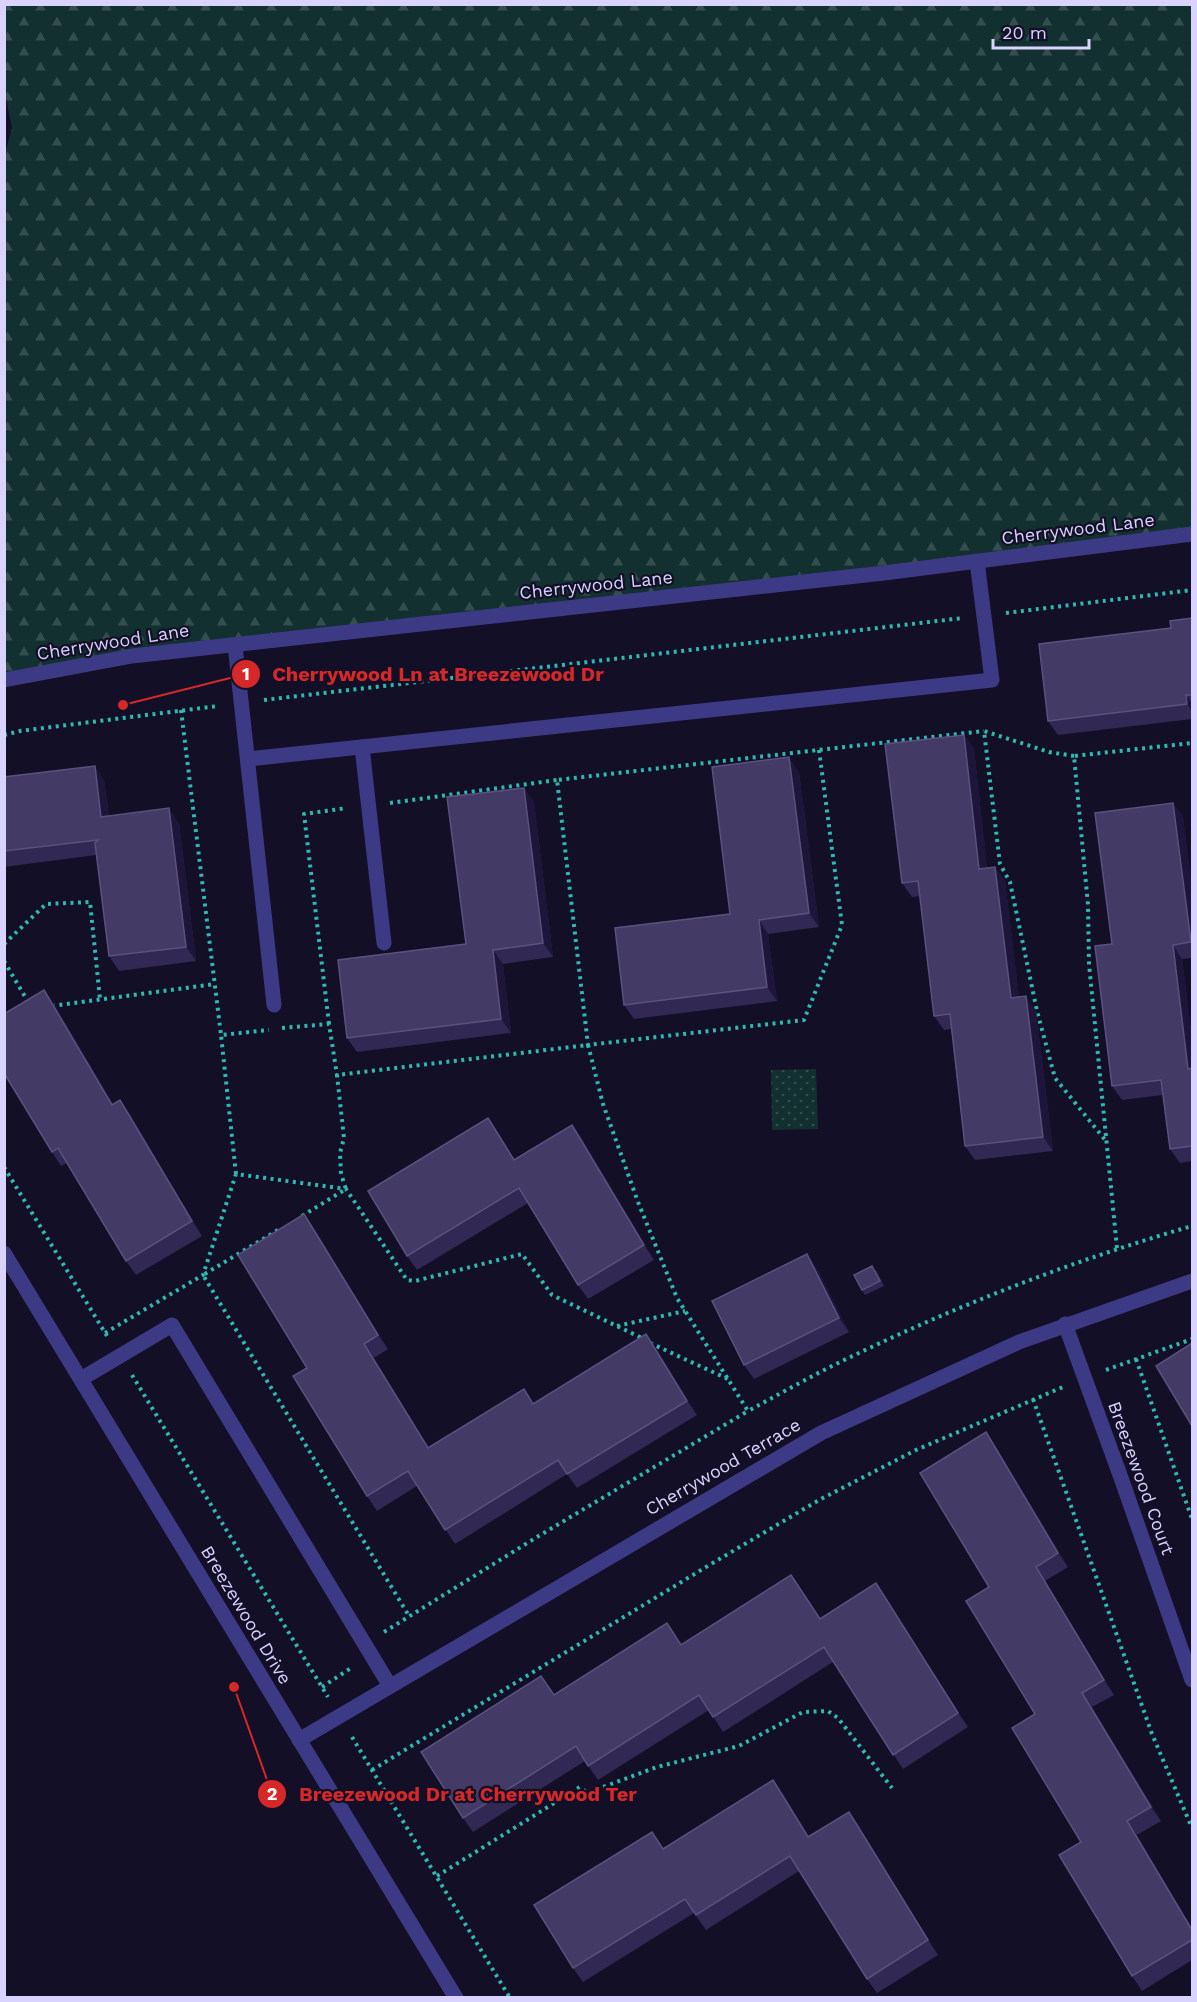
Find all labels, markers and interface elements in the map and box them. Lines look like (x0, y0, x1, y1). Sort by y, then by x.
scale bar (993, 12, 1089, 50)
text: 20 m (1002, 22, 1047, 43)
street label: Cherrywood Lane (1000, 509, 1156, 548)
street label: Cherrywood Lane (518, 566, 674, 603)
street label: Cherrywood Lane (35, 619, 191, 664)
callout: Cherrywood Ln at Breezewood Dr (231, 655, 616, 693)
text: Cherrywood Ln at Breezewood Dr (272, 662, 604, 686)
text: 1 (242, 663, 250, 684)
street label: Breezewood Court (1104, 1398, 1179, 1558)
street label: Cherrywood Terrace (641, 1414, 804, 1520)
street label: Breezewood Drive (197, 1542, 296, 1688)
callout: Breezewood Dr at Cherrywood Ter (257, 1775, 649, 1813)
text: Breezewood Dr at Cherrywood Ter (299, 1782, 637, 1806)
text: 2 (267, 1783, 277, 1804)

